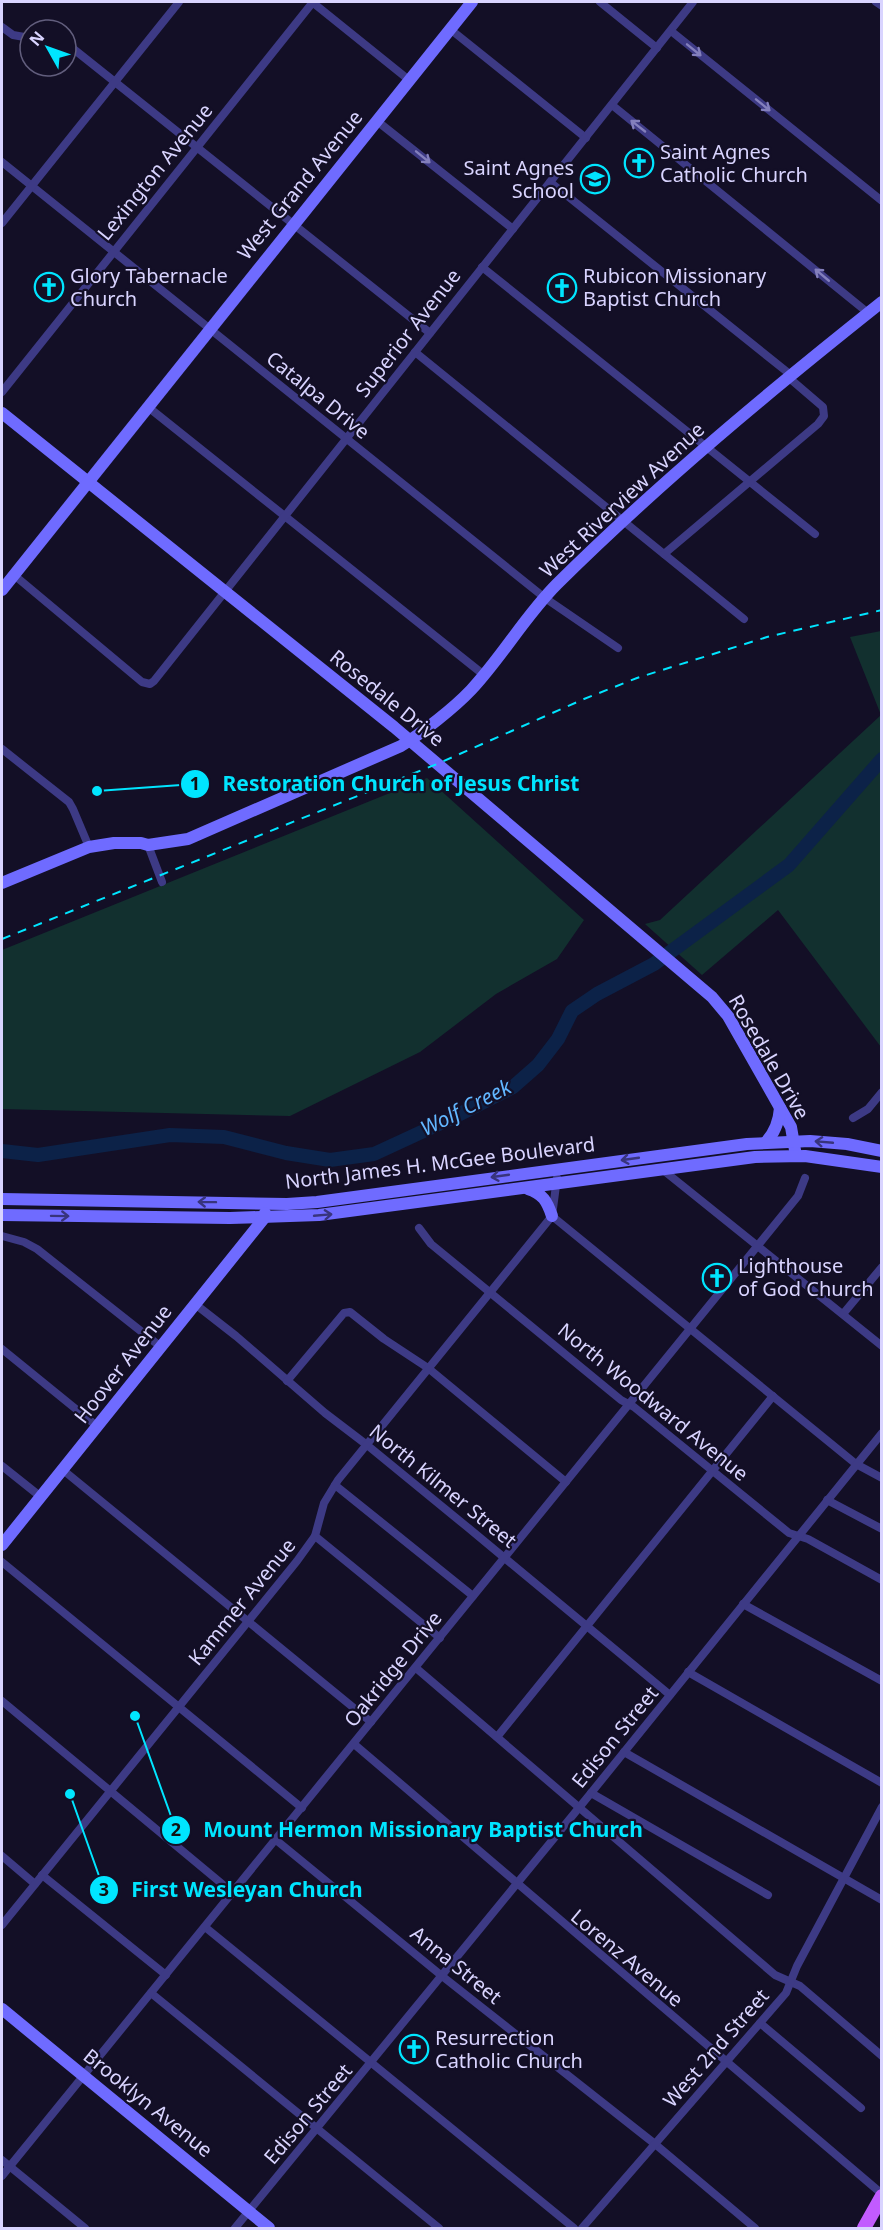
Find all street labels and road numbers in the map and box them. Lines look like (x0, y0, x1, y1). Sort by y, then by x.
street label: Lexington Avenue (91, 98, 218, 246)
street label: West Grand Avenue (231, 104, 368, 265)
street label: Superior Avenue (349, 263, 466, 403)
street label: Catalpa Drive (261, 345, 376, 445)
street label: West Riverview Avenue (533, 416, 710, 583)
street label: Rosedale Drive (324, 643, 450, 752)
street label: Rosedale Drive (723, 989, 816, 1124)
street label: North James H. McGee Boulevard (283, 1130, 597, 1195)
street label: Hoover Avenue (68, 1299, 177, 1429)
street label: North Woodward Avenue (553, 1316, 754, 1487)
street label: North Kilmer Street (364, 1418, 523, 1553)
street label: Kammer Avenue (182, 1533, 301, 1671)
street label: Oakridge Drive (338, 1605, 448, 1732)
street label: Edison Street (565, 1680, 664, 1793)
street label: Lorenz Avenue (565, 1903, 689, 2013)
street label: Anna Street (405, 1920, 507, 2010)
street label: West 2nd Street (657, 1983, 775, 2113)
street label: Brooklyn Avenue (78, 2042, 219, 2163)
street label: Edison Street (258, 2058, 358, 2170)

